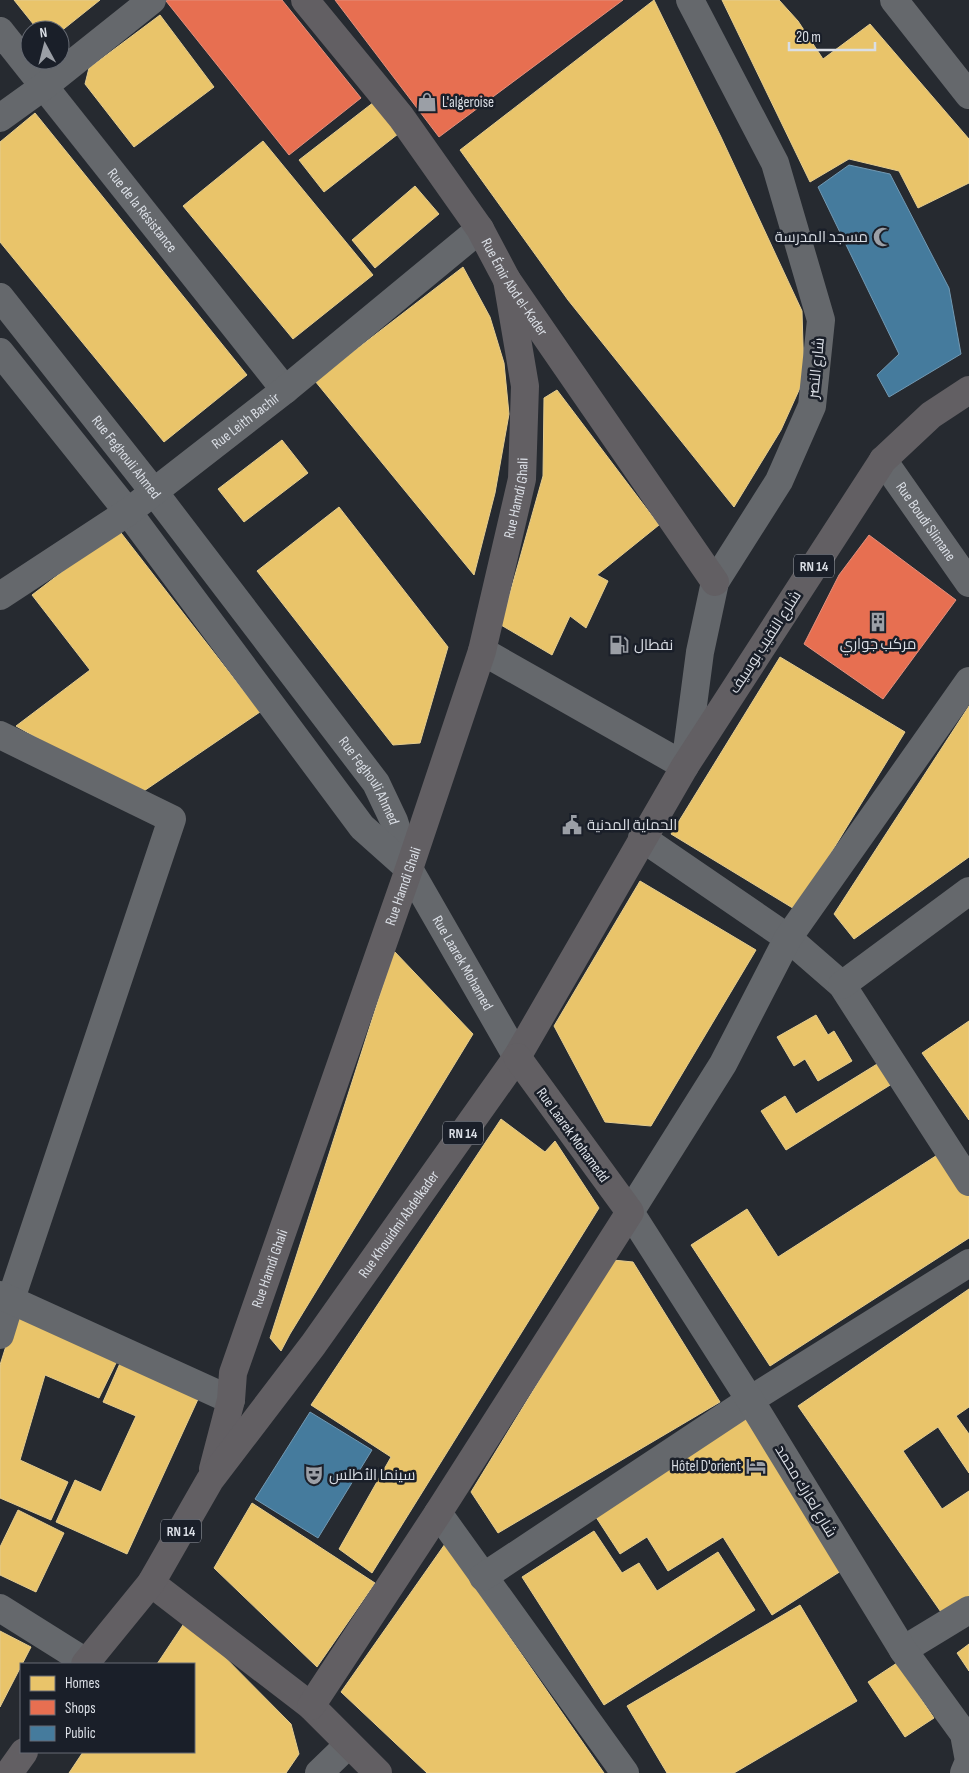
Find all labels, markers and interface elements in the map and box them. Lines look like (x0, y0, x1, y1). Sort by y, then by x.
north arrow (20, 20, 70, 70)
scale bar (789, 20, 875, 52)
text: N (39, 24, 48, 41)
text: 20 m (796, 28, 821, 47)
shop icon: L'algeroise (416, 91, 438, 113)
place label: L'algeroise (442, 93, 494, 112)
street label: Rue de la Résistance (103, 165, 181, 257)
mosque icon: مسجد المدرسة (872, 226, 894, 248)
place label: مسجد المدرسة (775, 228, 868, 247)
street label: Rue Émir Abd el-Kader (477, 235, 552, 340)
street label: شارع النصر (804, 337, 830, 400)
street label: Rue Leith Bachir (208, 388, 284, 453)
street label: Rue Feghouli Ahmed (87, 412, 165, 503)
street label: Rue Hamdi Ghali (500, 457, 533, 540)
street label: Rue Boudi Slimane (891, 478, 960, 565)
road number: RN 14 (794, 554, 834, 578)
street label: شلرع النقيب بوسيف (725, 587, 807, 698)
building icon: مركب جواري (867, 611, 889, 633)
fuel station icon: نفطال (608, 634, 630, 656)
place label: مركب جواري (840, 635, 916, 656)
place label: نفطال (634, 636, 673, 655)
street label: Rue Feghouli Ahmed (334, 733, 404, 827)
public building icon: الحماية المدنية (561, 814, 583, 836)
place label: الحماية المدنية (587, 816, 677, 835)
street label: Rue Hamdi Ghali (381, 844, 426, 928)
street label: Rue Laarek Mohamed (428, 912, 497, 1014)
street label: Rue Laarek Mohamedd (532, 1084, 613, 1186)
road number: RN 14 (443, 1122, 483, 1144)
street label: Rue Khouidmi Abdelkader (354, 1166, 444, 1282)
street label: Rue Hamdi Ghali (247, 1227, 292, 1310)
street label: شارع لعارك محمد (770, 1442, 841, 1541)
hotel icon: Hôtel D'orient (745, 1455, 767, 1477)
place label: Hôtel D'orient (671, 1457, 741, 1476)
theatre icon: سينما الأطلس (303, 1464, 325, 1486)
place label: سينما الأطلس (329, 1466, 415, 1485)
road number: RN 14 (161, 1520, 201, 1542)
legend (20, 1663, 195, 1753)
text: Homes (65, 1674, 100, 1693)
text: Shops (65, 1699, 96, 1718)
text: Public (65, 1724, 96, 1743)

